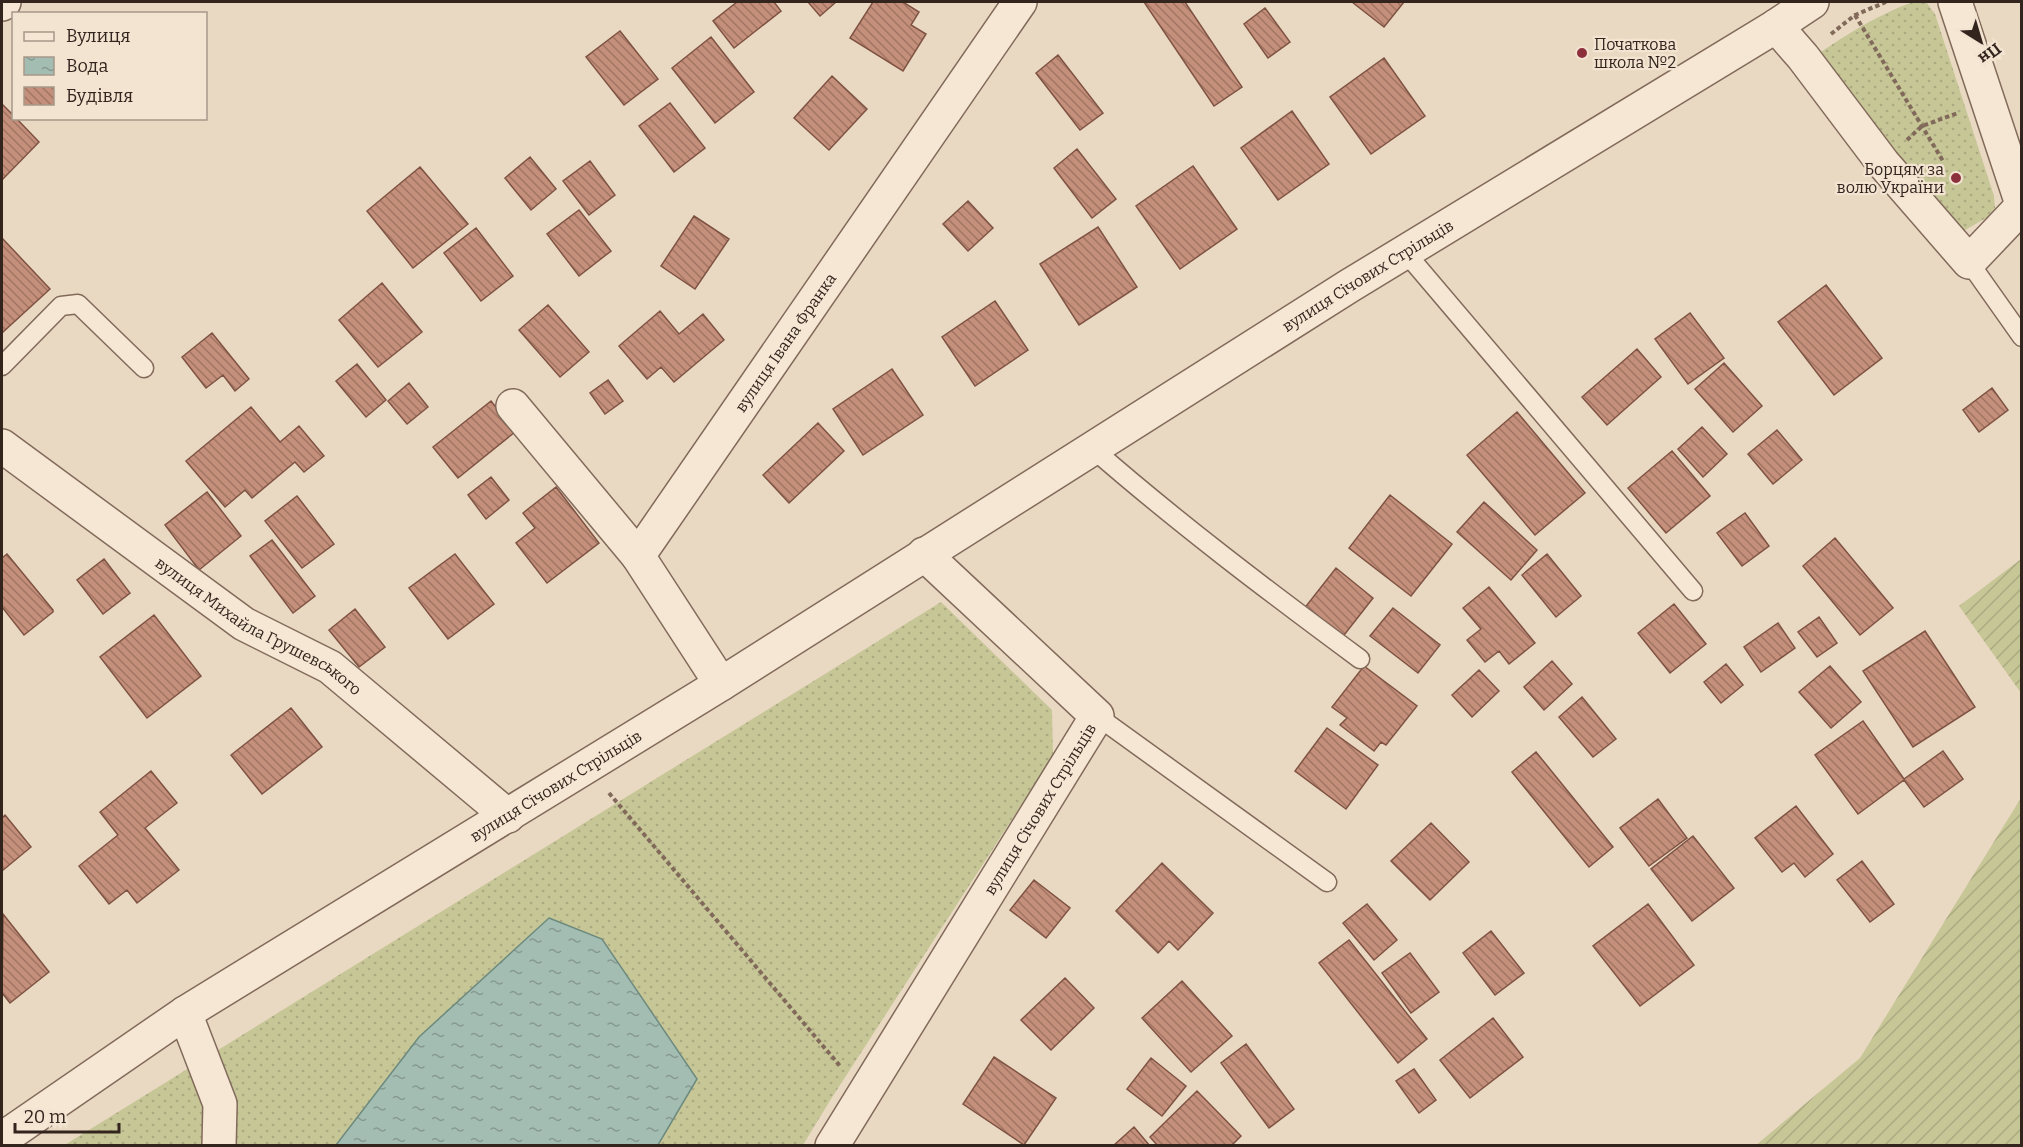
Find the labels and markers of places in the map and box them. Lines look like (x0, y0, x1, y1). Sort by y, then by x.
place label: Початкова школа №2 (1594, 35, 1676, 72)
marker: Початкова школа №2 (1575, 46, 1589, 60)
place label: Борцям за волю України (1837, 160, 1944, 197)
marker: Борцям за волю України (1949, 171, 1963, 185)

